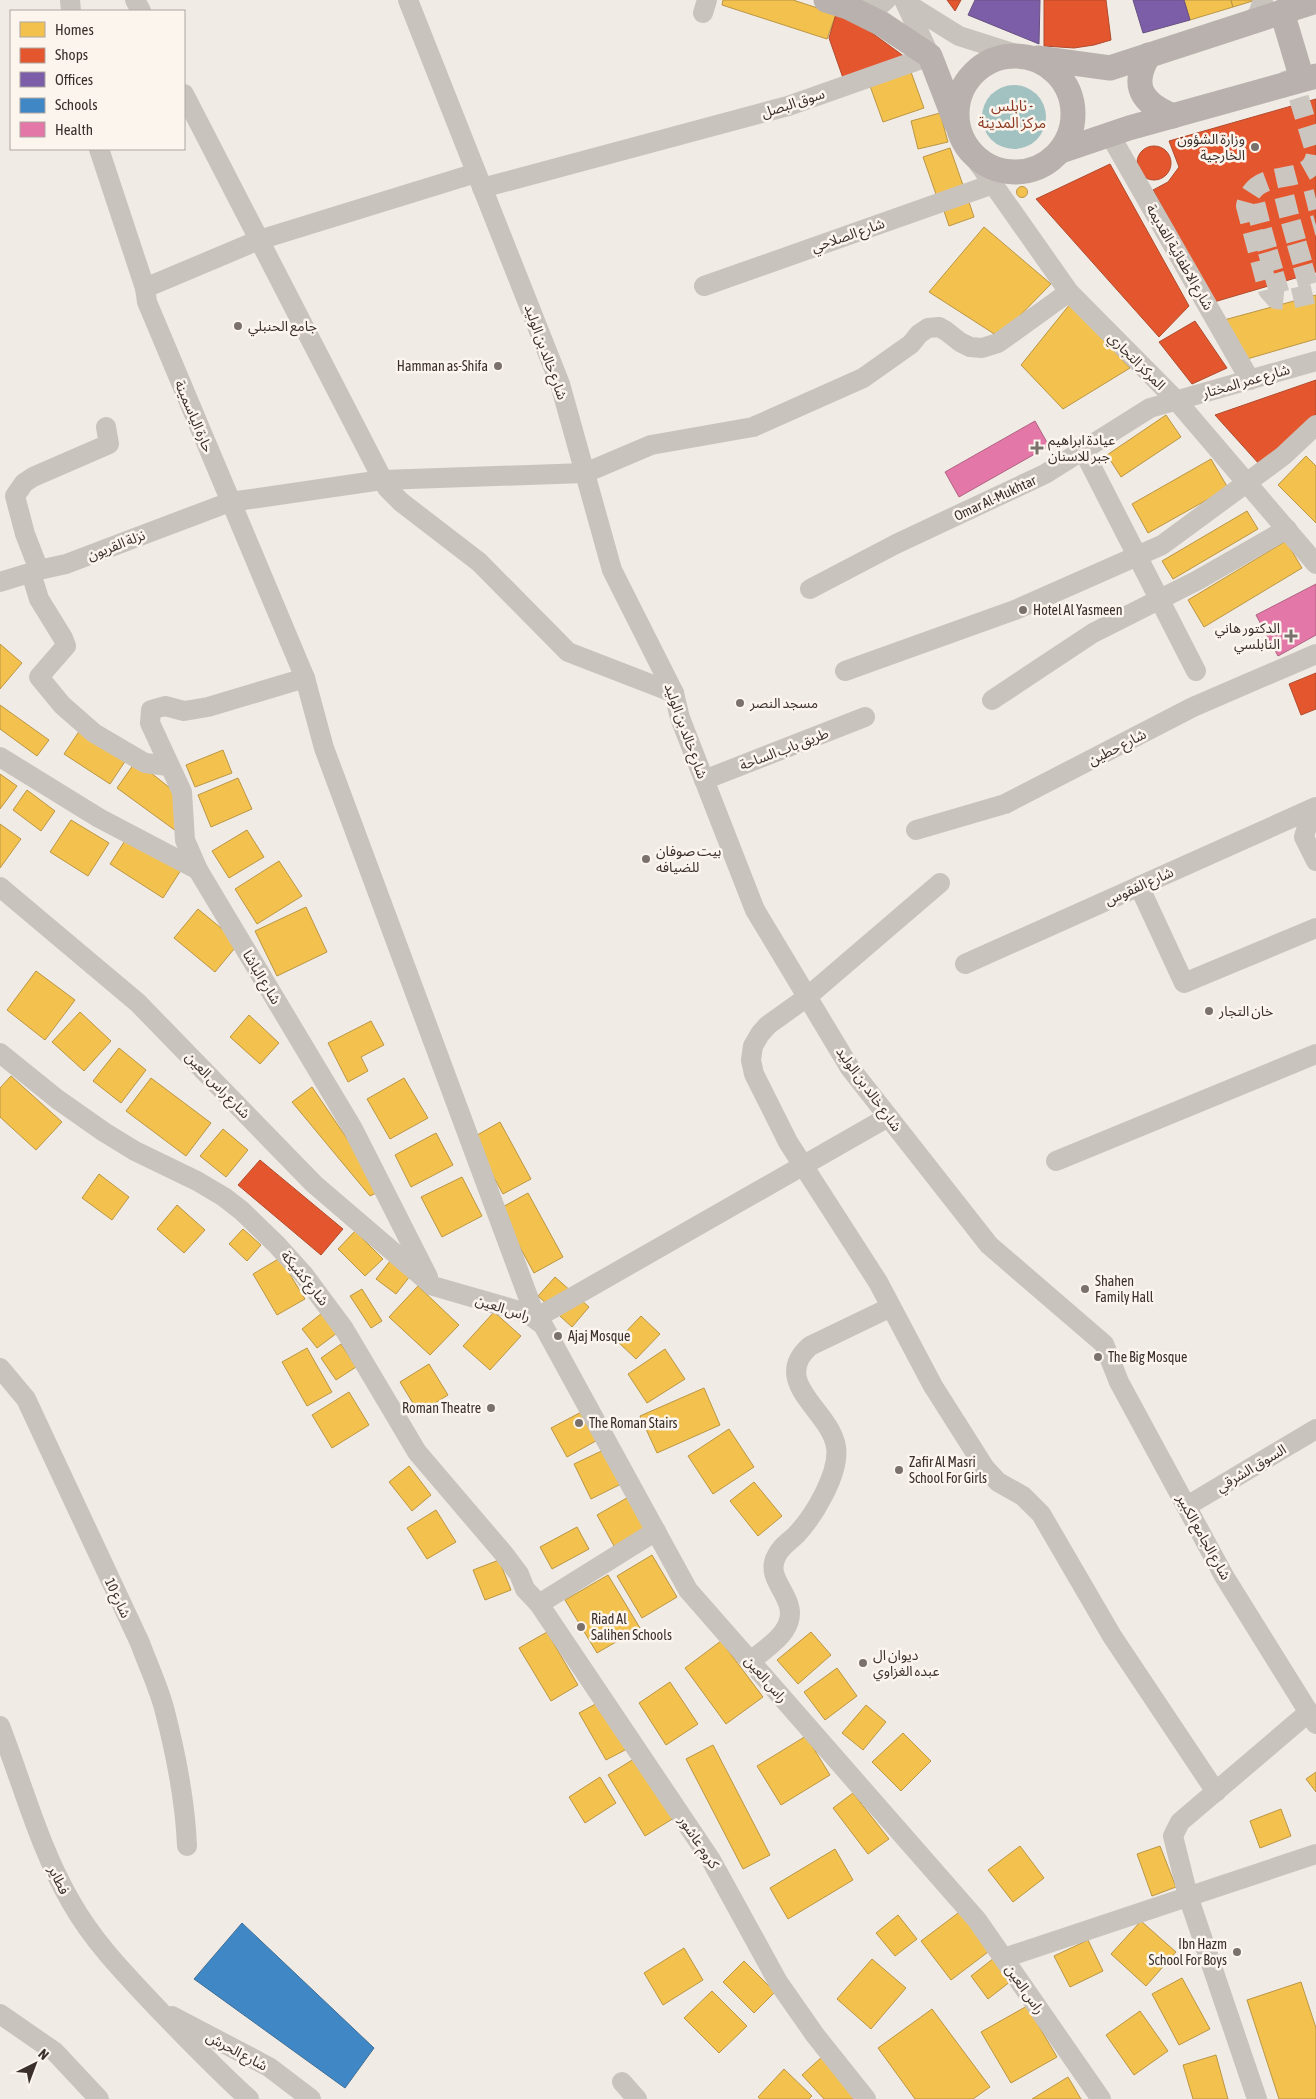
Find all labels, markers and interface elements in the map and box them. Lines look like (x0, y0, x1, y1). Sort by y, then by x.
legend (10, 10, 185, 150)
text: Homes (55, 21, 94, 38)
text: Shops (55, 46, 88, 63)
text: Offices (55, 71, 93, 88)
street label: سوق البصل (759, 85, 827, 122)
text: Schools (55, 96, 98, 113)
district label: نابلس - مركز المدينة (978, 97, 1046, 132)
text: Health (55, 121, 93, 138)
place label: وزارة الشؤون الخارجية (1177, 131, 1245, 164)
marker: وزارة الشؤون الخارجية (1249, 141, 1261, 153)
street label: شارع الاطفائية القديمة (1141, 201, 1217, 314)
street label: شارع الصلاحي (809, 215, 888, 258)
street label: شارع خالد بن الوليد (519, 302, 571, 403)
place label: جامع الحنبلي (248, 318, 317, 337)
marker: جامع الحنبلي (232, 320, 244, 332)
street label: المركز التجاري (1103, 329, 1169, 395)
place label: Hamman as-Shifa (397, 358, 488, 374)
marker: Hamman as-Shifa (492, 360, 504, 372)
street label: شارع عمر المختار (1199, 361, 1292, 404)
street label: حارة الياسمينة (171, 378, 216, 455)
place label: عيادة ابراهيم جبر للاسنان (1048, 432, 1115, 465)
marker: عيادة ابراهيم جبر للاسنان (1030, 441, 1044, 455)
street label: Omar Al-Mukhtar (951, 472, 1039, 524)
street label: نزلة القريون (85, 527, 148, 564)
place label: Hotel Al Yasmeen (1033, 602, 1122, 618)
marker: Hotel Al Yasmeen (1017, 604, 1029, 616)
place label: الدكتور هاني النابلسي (1215, 620, 1280, 655)
marker: الدكتور هاني النابلسي (1284, 629, 1298, 643)
street label: شارع خالد بن الوليد (659, 681, 711, 782)
place label: مسجد النصر (749, 695, 818, 712)
marker: مسجد النصر (734, 697, 746, 709)
street label: طريق باب الساحة (737, 725, 831, 775)
street label: شارع حطين (1085, 726, 1150, 771)
place label: بيت صوفان للضيافه (656, 843, 722, 875)
marker: بيت صوفان للضيافه (640, 853, 652, 865)
street label: شارع الفقوس (1102, 864, 1177, 911)
street label: شارع الباشا (237, 947, 284, 1008)
place label: خان التجار (1218, 1003, 1273, 1020)
marker: خان التجار (1203, 1005, 1215, 1017)
street label: شارع خالد بن الوليد (831, 1044, 905, 1136)
street label: شارع راس العين (180, 1049, 254, 1124)
street label: شارع كشيكة (276, 1247, 332, 1311)
place label: Shahen Family Hall (1095, 1273, 1154, 1305)
marker: Shahen Family Hall (1079, 1283, 1091, 1295)
street label: راس العين (473, 1292, 532, 1325)
place label: Ajaj Mosque (568, 1328, 630, 1344)
marker: Ajaj Mosque (552, 1330, 564, 1342)
place label: The Big Mosque (1108, 1349, 1187, 1365)
marker: The Big Mosque (1092, 1351, 1104, 1363)
place label: Roman Theatre (402, 1400, 481, 1416)
marker: Roman Theatre (485, 1402, 497, 1414)
place label: The Roman Stairs (589, 1415, 678, 1431)
marker: The Roman Stairs (573, 1417, 585, 1429)
street label: السوق الشرقي (1213, 1441, 1291, 1498)
place label: Zafir Al Masri School For Girls (909, 1454, 987, 1486)
marker: Zafir Al Masri School For Girls (893, 1464, 905, 1476)
street label: شارع الجامع الكبير (1171, 1490, 1234, 1584)
street label: شارع 10 (99, 1575, 134, 1622)
place label: Riad Al Salihen Schools (591, 1611, 672, 1643)
marker: Riad Al Salihen Schools (575, 1621, 587, 1633)
place label: ديوان ال عبده الغزاوي (873, 1647, 940, 1682)
street label: راس العين (741, 1652, 791, 1706)
marker: ديوان ال عبده الغزاوي (857, 1657, 869, 1669)
street label: كروم عاشور (673, 1812, 723, 1873)
street label: فطاير (44, 1862, 73, 1897)
place label: Ibn Hazm School For Boys (1149, 1936, 1227, 1968)
marker: Ibn Hazm School For Boys (1231, 1946, 1243, 1958)
street label: راس العين (1001, 1961, 1048, 2017)
street label: شارع الحرش (202, 2028, 270, 2076)
north arrow (10, 2039, 60, 2089)
text: N (35, 2046, 52, 2063)

